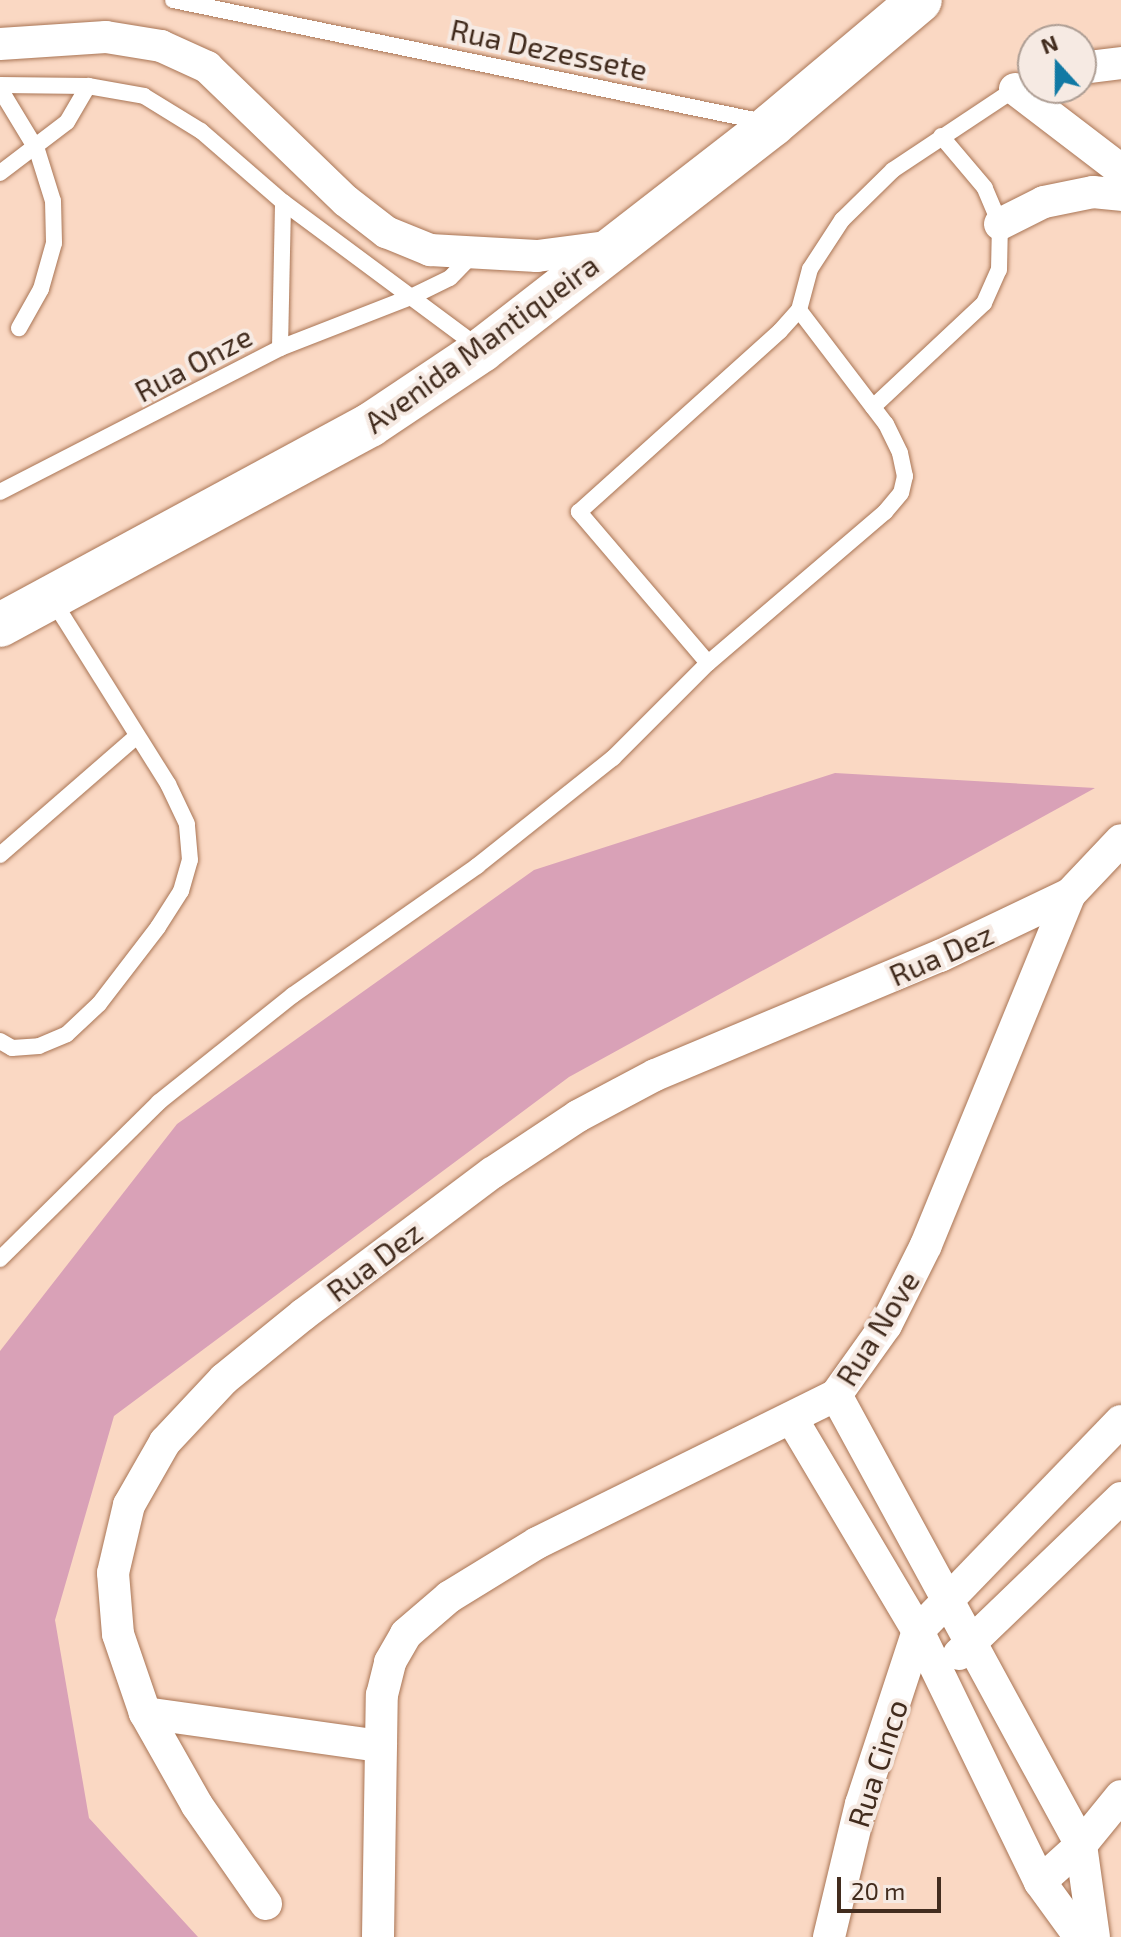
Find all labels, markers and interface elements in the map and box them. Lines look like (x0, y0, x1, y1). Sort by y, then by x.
street label: Rua Dezessete (447, 11, 651, 87)
north arrow (1017, 24, 1097, 104)
text: N (1037, 28, 1061, 58)
street label: Avenida Mantiqueira (357, 246, 605, 440)
street label: Rua Onze (128, 317, 258, 409)
street label: Rua Dez (883, 915, 999, 993)
street label: Rua Dez (319, 1213, 429, 1309)
street label: Rua Nove (828, 1264, 926, 1392)
street label: Rua Cinco (839, 1695, 915, 1831)
scale bar (841, 1861, 945, 1911)
text: 20 m (851, 1876, 905, 1905)

